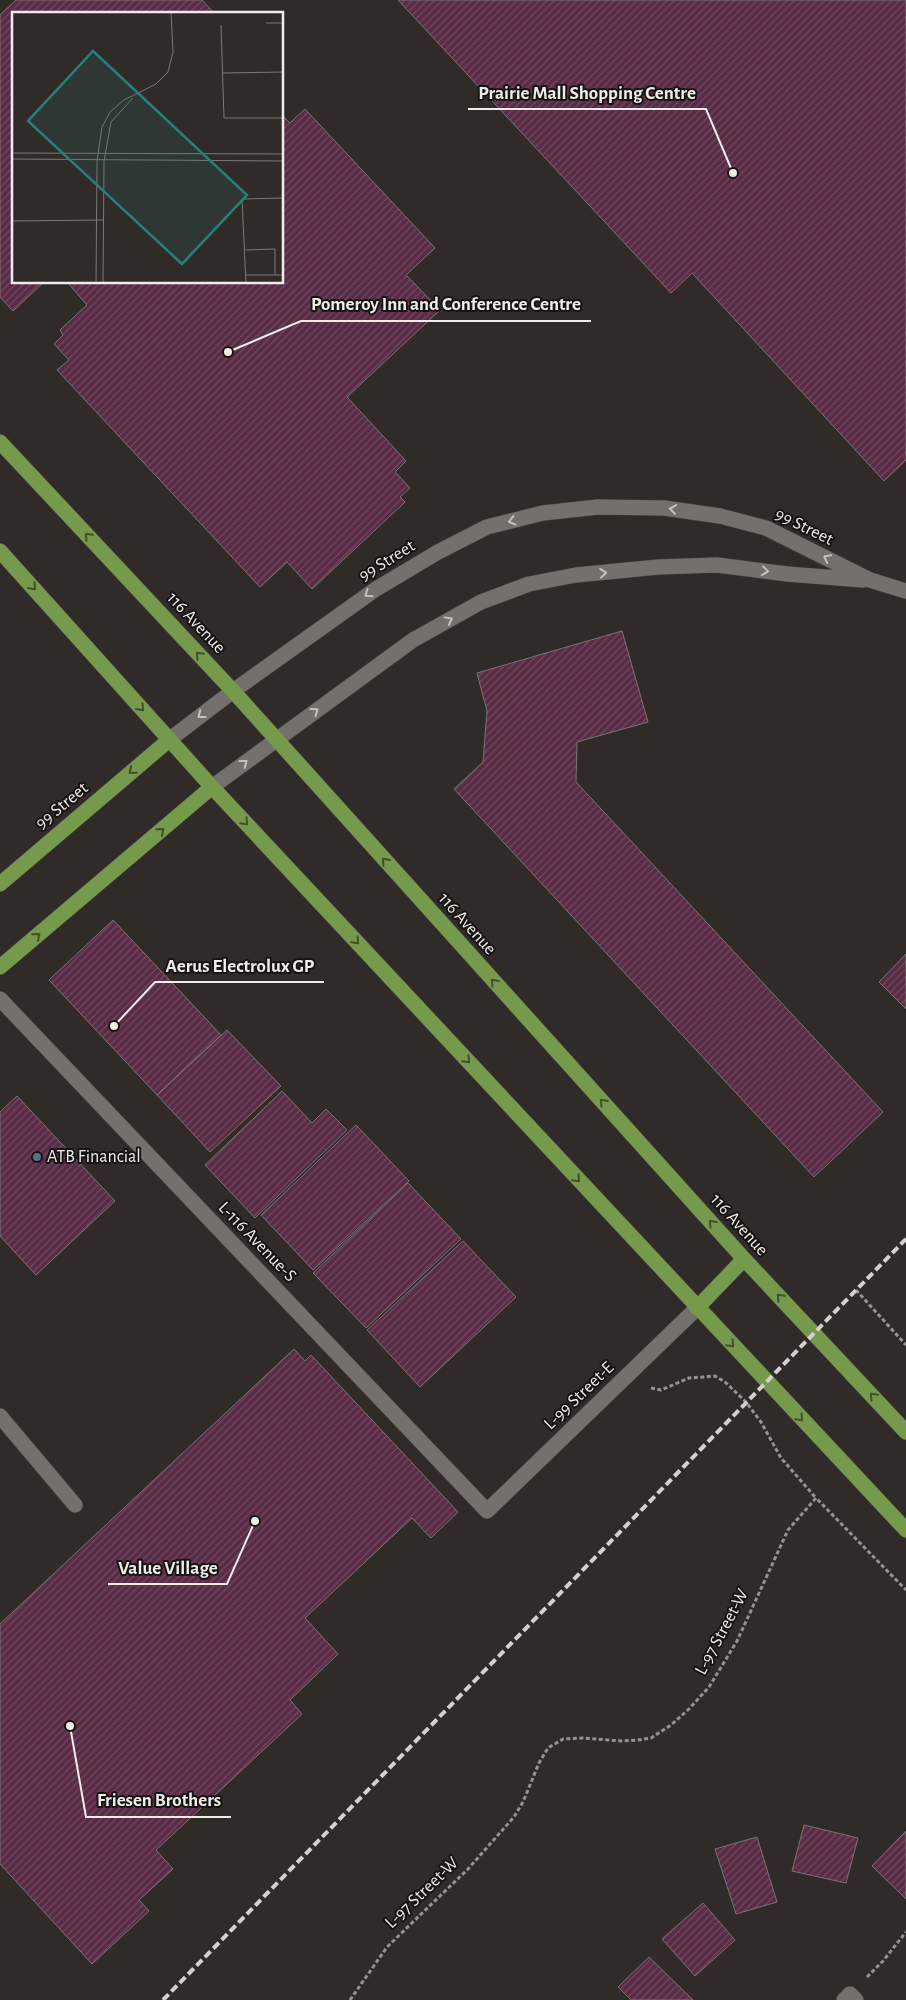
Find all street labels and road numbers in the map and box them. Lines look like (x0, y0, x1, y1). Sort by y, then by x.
street label: 99 Street (772, 505, 836, 549)
street label: 99 Street (356, 537, 418, 585)
street label: 116 Avenue (163, 589, 229, 657)
street label: 99 Street (32, 779, 92, 833)
street label: 116 Avenue (435, 890, 499, 958)
street label: 116 Avenue (707, 1191, 771, 1259)
street label: L-116 Avenue-S (215, 1199, 299, 1285)
street label: L-99 Street-E (541, 1358, 617, 1433)
street label: L-97 Street-W (692, 1586, 752, 1678)
street label: L-97 Street-W (382, 1854, 462, 1932)

